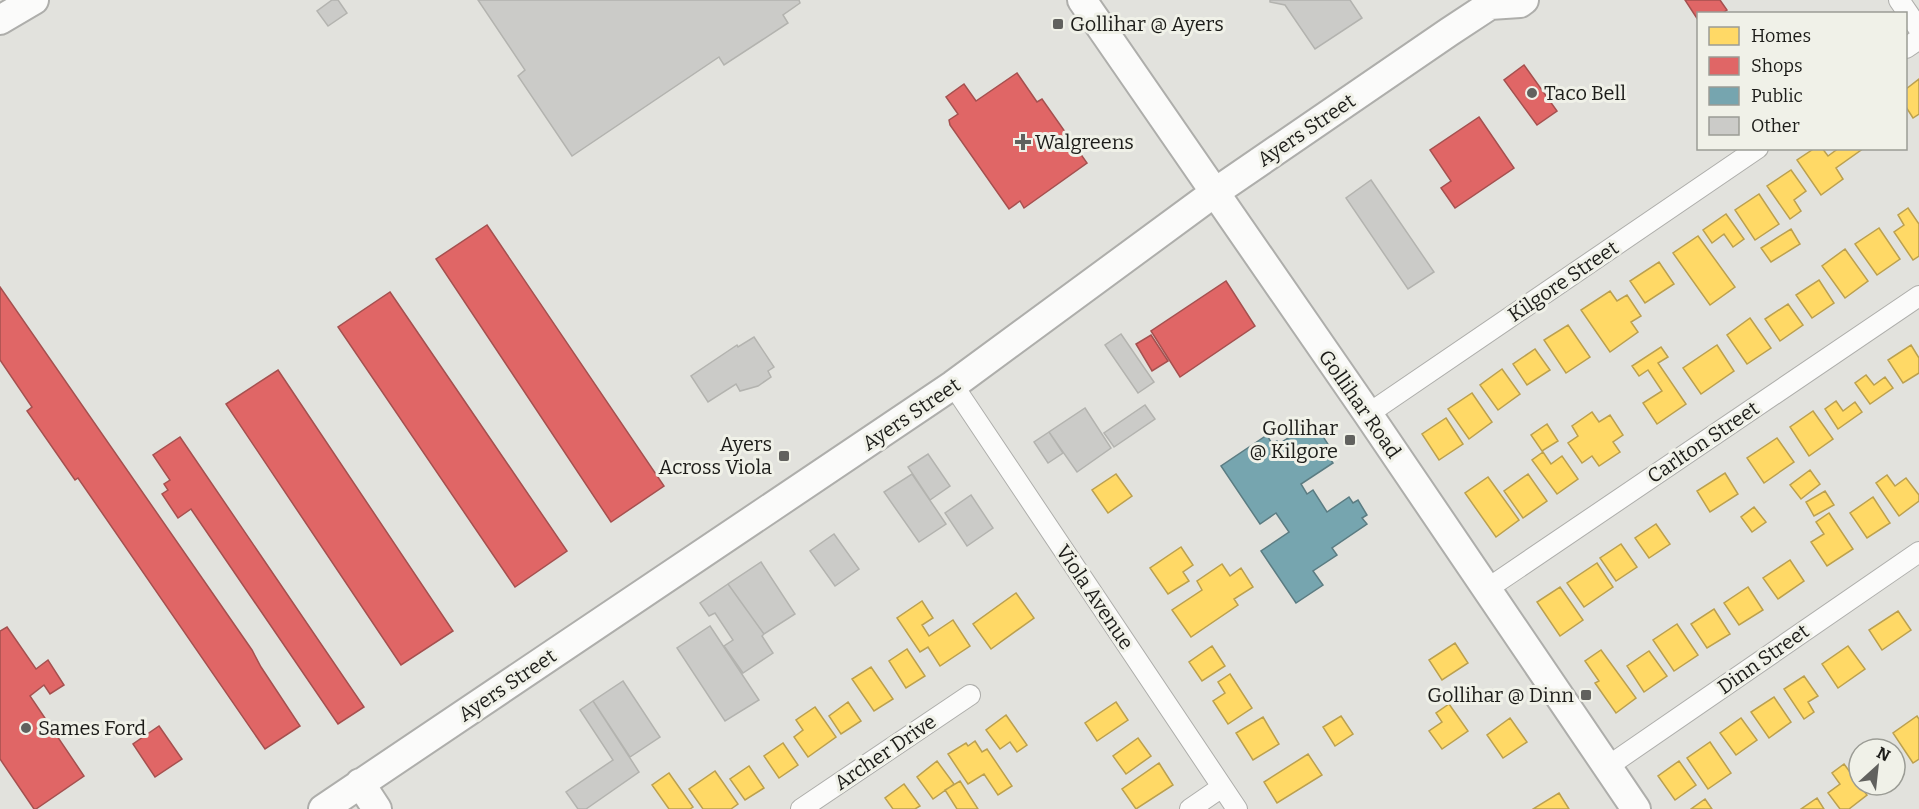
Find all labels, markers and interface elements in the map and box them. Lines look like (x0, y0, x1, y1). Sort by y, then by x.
place label: Gollihar @ Ayers (1070, 12, 1224, 36)
legend (1697, 12, 1907, 150)
marker: Gollihar @ Ayers (1051, 17, 1065, 31)
text: Homes (1751, 25, 1811, 47)
text: Shops (1751, 55, 1803, 77)
place label: Taco Bell (1544, 81, 1626, 105)
text: Public (1751, 85, 1803, 107)
marker: Taco Bell (1525, 86, 1539, 100)
street label: Ayers Street (1253, 89, 1359, 171)
text: Other (1751, 115, 1800, 137)
place label: Walgreens (1035, 130, 1134, 154)
marker: Walgreens (1016, 135, 1030, 149)
street label: Kilgore Street (1503, 235, 1623, 327)
street label: Gollihar Road (1314, 345, 1406, 463)
street label: Ayers Street (858, 373, 964, 455)
street label: Carlton Street (1643, 396, 1763, 488)
place label: Gollihar @ Kilgore (1249, 416, 1338, 463)
place label: Ayers Across Viola (658, 432, 772, 479)
marker: Gollihar @ Kilgore (1343, 433, 1357, 447)
marker: Ayers Across Viola (777, 449, 791, 463)
street label: Viola Avenue (1051, 540, 1139, 654)
street label: Dinn Street (1713, 619, 1813, 699)
street label: Ayers Street (454, 644, 560, 726)
place label: Gollihar @ Dinn (1427, 683, 1574, 707)
marker: Gollihar @ Dinn (1579, 688, 1593, 702)
street label: Archer Drive (830, 709, 940, 795)
place label: Sames Ford (38, 716, 146, 740)
marker: Sames Ford (19, 721, 33, 735)
north arrow (1847, 737, 1907, 797)
text: N (1874, 743, 1893, 765)

